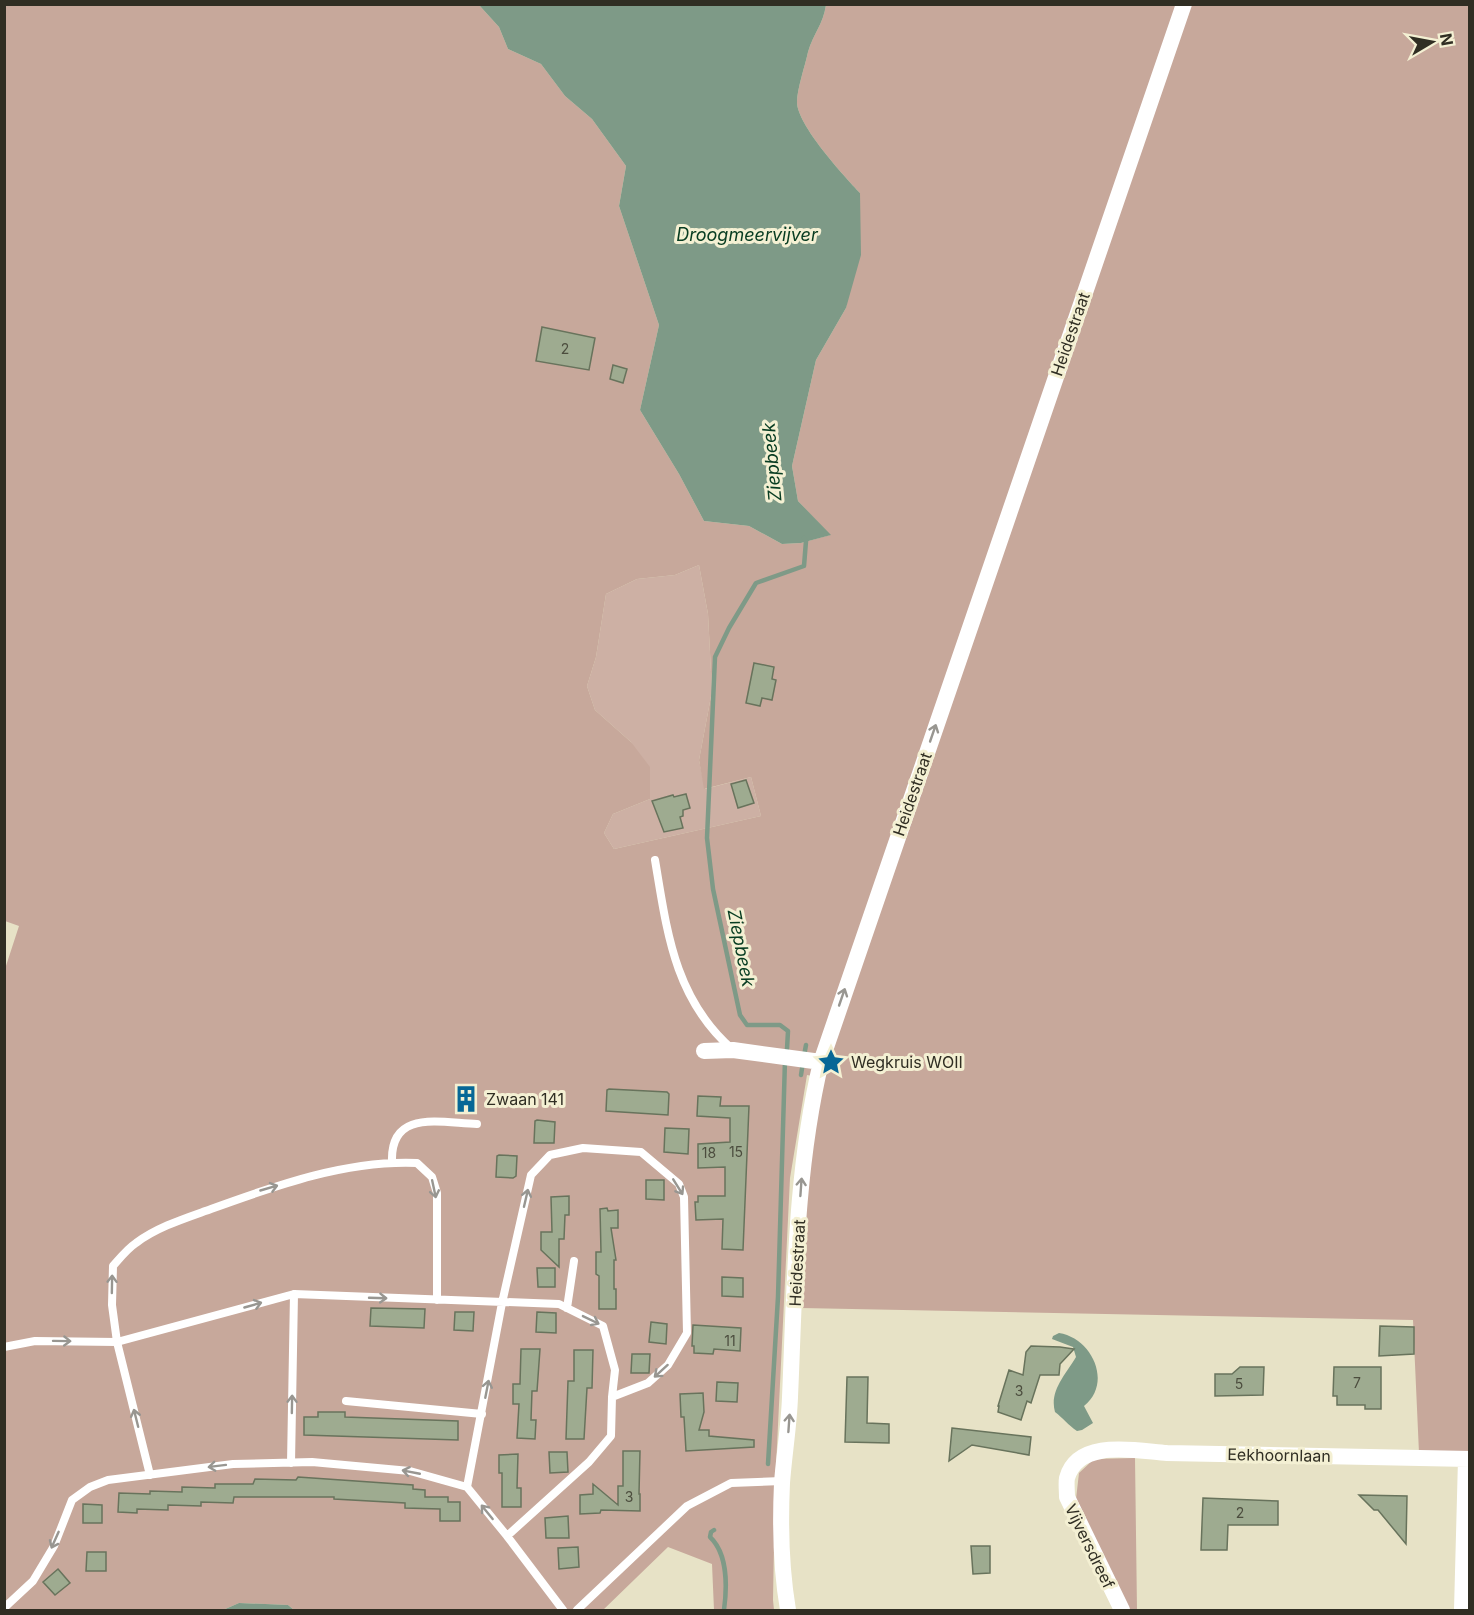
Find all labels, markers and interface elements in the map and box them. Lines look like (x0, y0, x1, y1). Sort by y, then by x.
north arrow (1402, 12, 1462, 72)
text: N (1436, 32, 1458, 47)
water label: Droogmeervijver (676, 224, 819, 245)
street label: Heidestraat (1046, 290, 1094, 378)
house number: 2 (561, 340, 569, 357)
water label: Ziepbeek (758, 421, 785, 502)
one-way arrow (928, 724, 939, 743)
street label: Heidestraat (888, 750, 936, 838)
water label: Ziepbeek (724, 907, 760, 990)
one-way arrow (837, 988, 848, 1007)
place icon: Wegkruis WOII (816, 1047, 846, 1077)
place label: Wegkruis WOII (851, 1052, 963, 1072)
building icon: Zwaan 141 (451, 1084, 481, 1114)
place label: Zwaan 141 (486, 1089, 564, 1109)
house number: 15 (729, 1143, 743, 1160)
house number: 18 (702, 1144, 716, 1161)
one-way arrow (796, 1177, 807, 1197)
one-way arrow (673, 1178, 685, 1195)
one-way arrow (429, 1179, 441, 1198)
one-way arrow (259, 1182, 278, 1193)
one-way arrow (520, 1188, 532, 1207)
street label: Heidestraat (785, 1219, 809, 1307)
one-way arrow (106, 1275, 118, 1295)
one-way arrow (368, 1292, 388, 1303)
one-way arrow (243, 1299, 262, 1311)
one-way arrow (581, 1314, 599, 1326)
house number: 11 (724, 1332, 736, 1349)
one-way arrow (52, 1335, 72, 1347)
one-way arrow (654, 1364, 669, 1378)
house number: 7 (1353, 1374, 1361, 1391)
house number: 5 (1235, 1375, 1243, 1392)
one-way arrow (482, 1379, 493, 1399)
house number: 3 (1015, 1382, 1023, 1399)
one-way arrow (286, 1395, 297, 1415)
one-way arrow (129, 1409, 141, 1428)
one-way arrow (783, 1414, 794, 1434)
street label: Eekhoornlaan (1227, 1444, 1331, 1466)
one-way arrow (207, 1460, 227, 1471)
one-way arrow (402, 1466, 421, 1477)
house number: 3 (625, 1488, 633, 1505)
street label: Vijversdreef (1061, 1501, 1119, 1592)
one-way arrow (481, 1504, 494, 1520)
house number: 2 (1236, 1504, 1244, 1521)
one-way arrow (49, 1531, 61, 1549)

